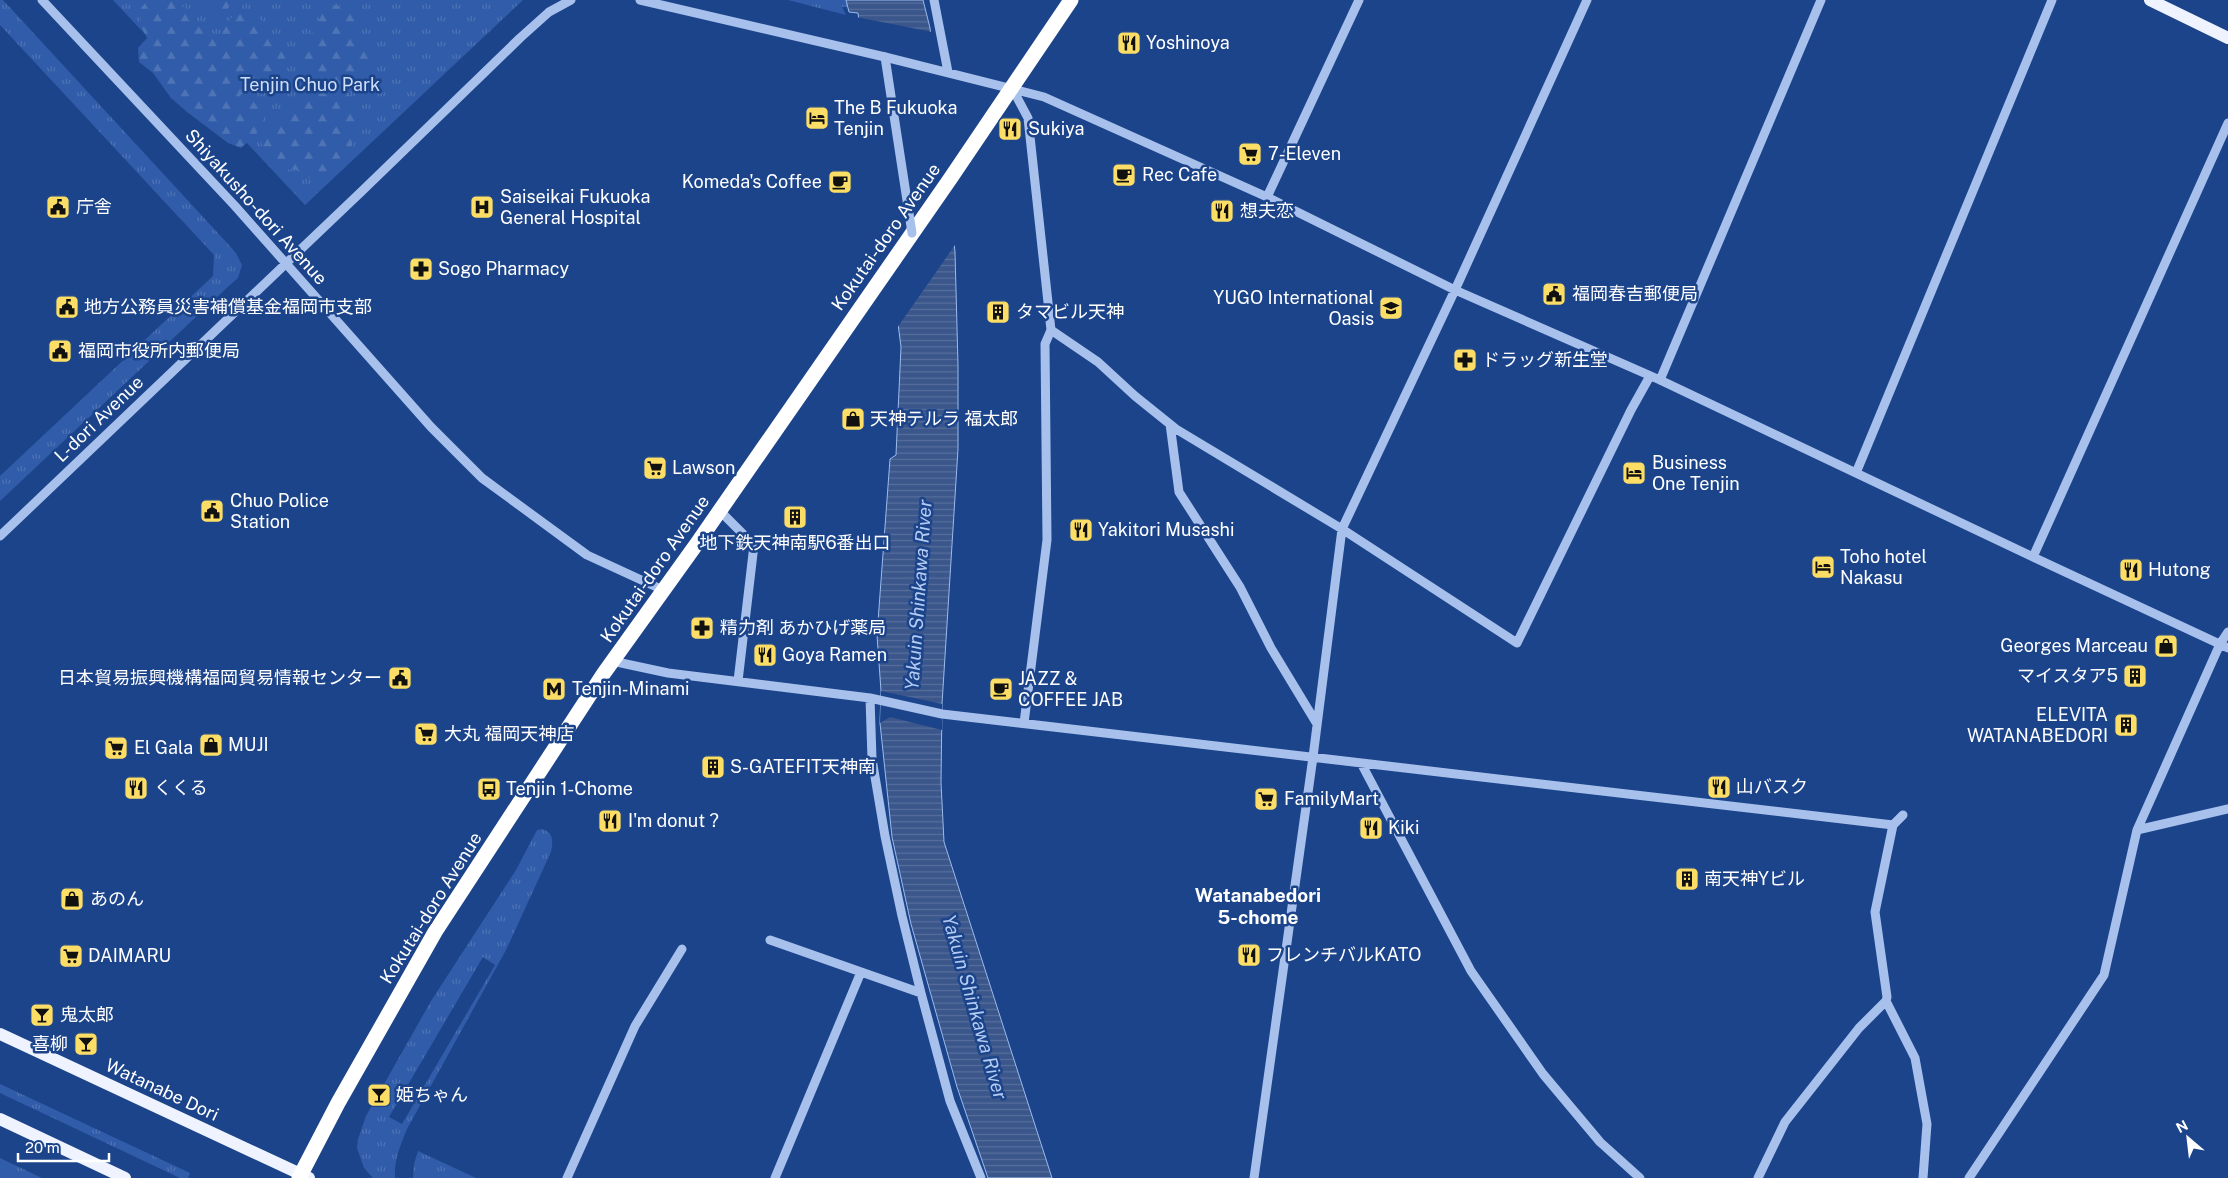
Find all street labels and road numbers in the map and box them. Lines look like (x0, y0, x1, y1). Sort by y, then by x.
street label: Shiyakusho-dori Avenue (181, 125, 332, 289)
street label: Kokutai-doro Avenue (827, 159, 944, 314)
street label: L-dori Avenue (50, 371, 147, 466)
street label: Kokutai-doro Avenue (596, 491, 713, 646)
street label: Kokutai-doro Avenue (375, 828, 486, 987)
street label: Watanabe Dori (102, 1054, 222, 1125)

